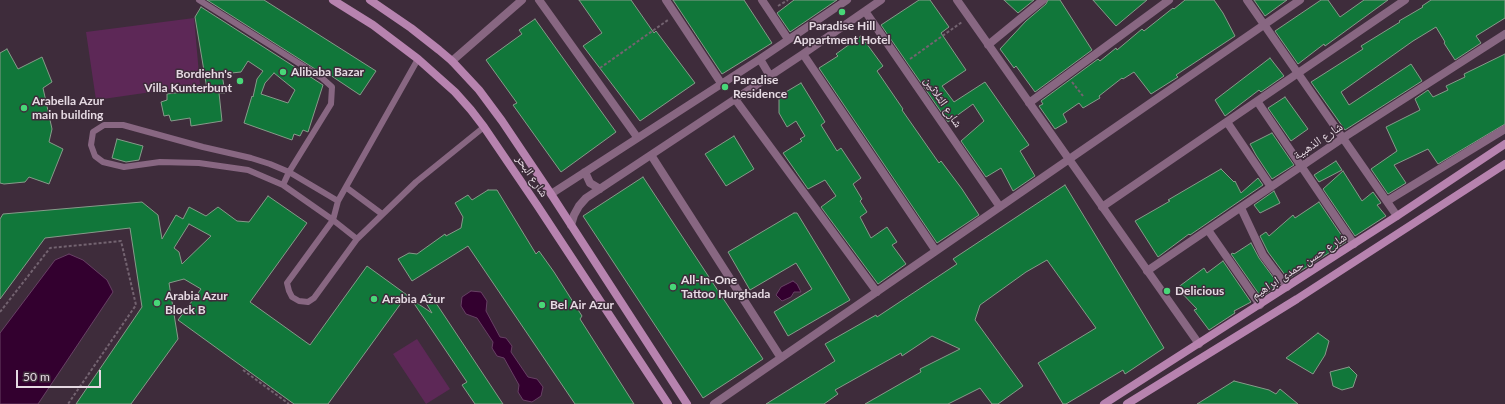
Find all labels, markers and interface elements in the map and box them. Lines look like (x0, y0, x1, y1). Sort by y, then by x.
marker: Paradise Hill Appartment Hotel (837, 7, 847, 17)
place label: Paradise Hill Appartment Hotel (793, 19, 891, 47)
place label: Alibaba Bazar (291, 65, 364, 79)
place label: Bordiehn's Villa Kunterbunt (144, 67, 232, 95)
marker: Alibaba Bazar (278, 67, 288, 77)
place label: Paradise Residence (733, 73, 787, 101)
street label: شارع الثلاثين (921, 74, 965, 130)
marker: Bordiehn's Villa Kunterbunt (235, 76, 245, 86)
marker: Paradise Residence (720, 82, 730, 92)
place label: Arabella Azur main building (32, 94, 104, 122)
marker: Arabella Azur main building (19, 103, 29, 113)
street label: شارع الذهبية (1291, 119, 1345, 163)
street label: شارع البحر (513, 152, 551, 200)
street label: شارع حسن حمدى ابراهيم (1249, 230, 1349, 302)
place label: All-In-One Tattoo Hurghada (681, 273, 770, 301)
marker: All-In-One Tattoo Hurghada (668, 282, 678, 292)
place label: Delicious (1175, 284, 1224, 298)
marker: Delicious (1162, 286, 1172, 296)
place label: Arabia Azur Block B (165, 289, 228, 317)
place label: Arabia Azur (382, 292, 445, 306)
marker: Arabia Azur (369, 294, 379, 304)
marker: Arabia Azur Block B (152, 298, 162, 308)
place label: Bel Air Azur (550, 298, 614, 312)
marker: Bel Air Azur (537, 300, 547, 310)
scale bar (18, 362, 103, 388)
text: 50 m (23, 369, 50, 384)

